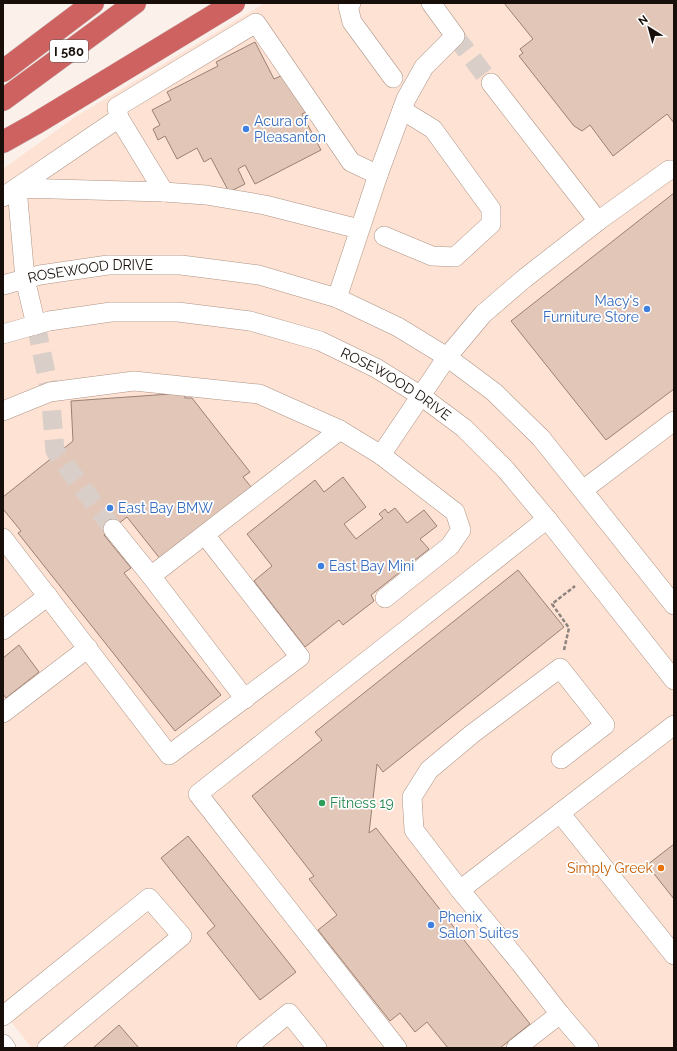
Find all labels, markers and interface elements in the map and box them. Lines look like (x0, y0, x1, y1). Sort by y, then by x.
north arrow (629, 8, 669, 48)
text: N (636, 13, 651, 28)
road number: I 580 (50, 40, 88, 62)
place label: Acura of Pleasanton (254, 113, 326, 145)
marker: Acura of Pleasanton (241, 124, 251, 134)
street label: ROSEWOOD DRIVE (26, 257, 153, 286)
place label: Macy's Furniture Store (543, 293, 639, 325)
marker: Macy's Furniture Store (642, 304, 652, 314)
street label: ROSEWOOD DRIVE (338, 344, 454, 423)
place label: East Bay BMW (118, 500, 213, 516)
marker: East Bay BMW (105, 503, 115, 513)
place label: East Bay Mini (329, 558, 414, 574)
marker: East Bay Mini (316, 561, 326, 571)
place label: Fitness 19 (330, 795, 394, 811)
marker: Fitness 19 (317, 798, 327, 808)
place label: Simply Greek (567, 860, 654, 876)
marker: Simply Greek (656, 863, 666, 873)
place label: Phenix Salon Suites (439, 909, 519, 941)
marker: Phenix Salon Suites (426, 920, 436, 930)

